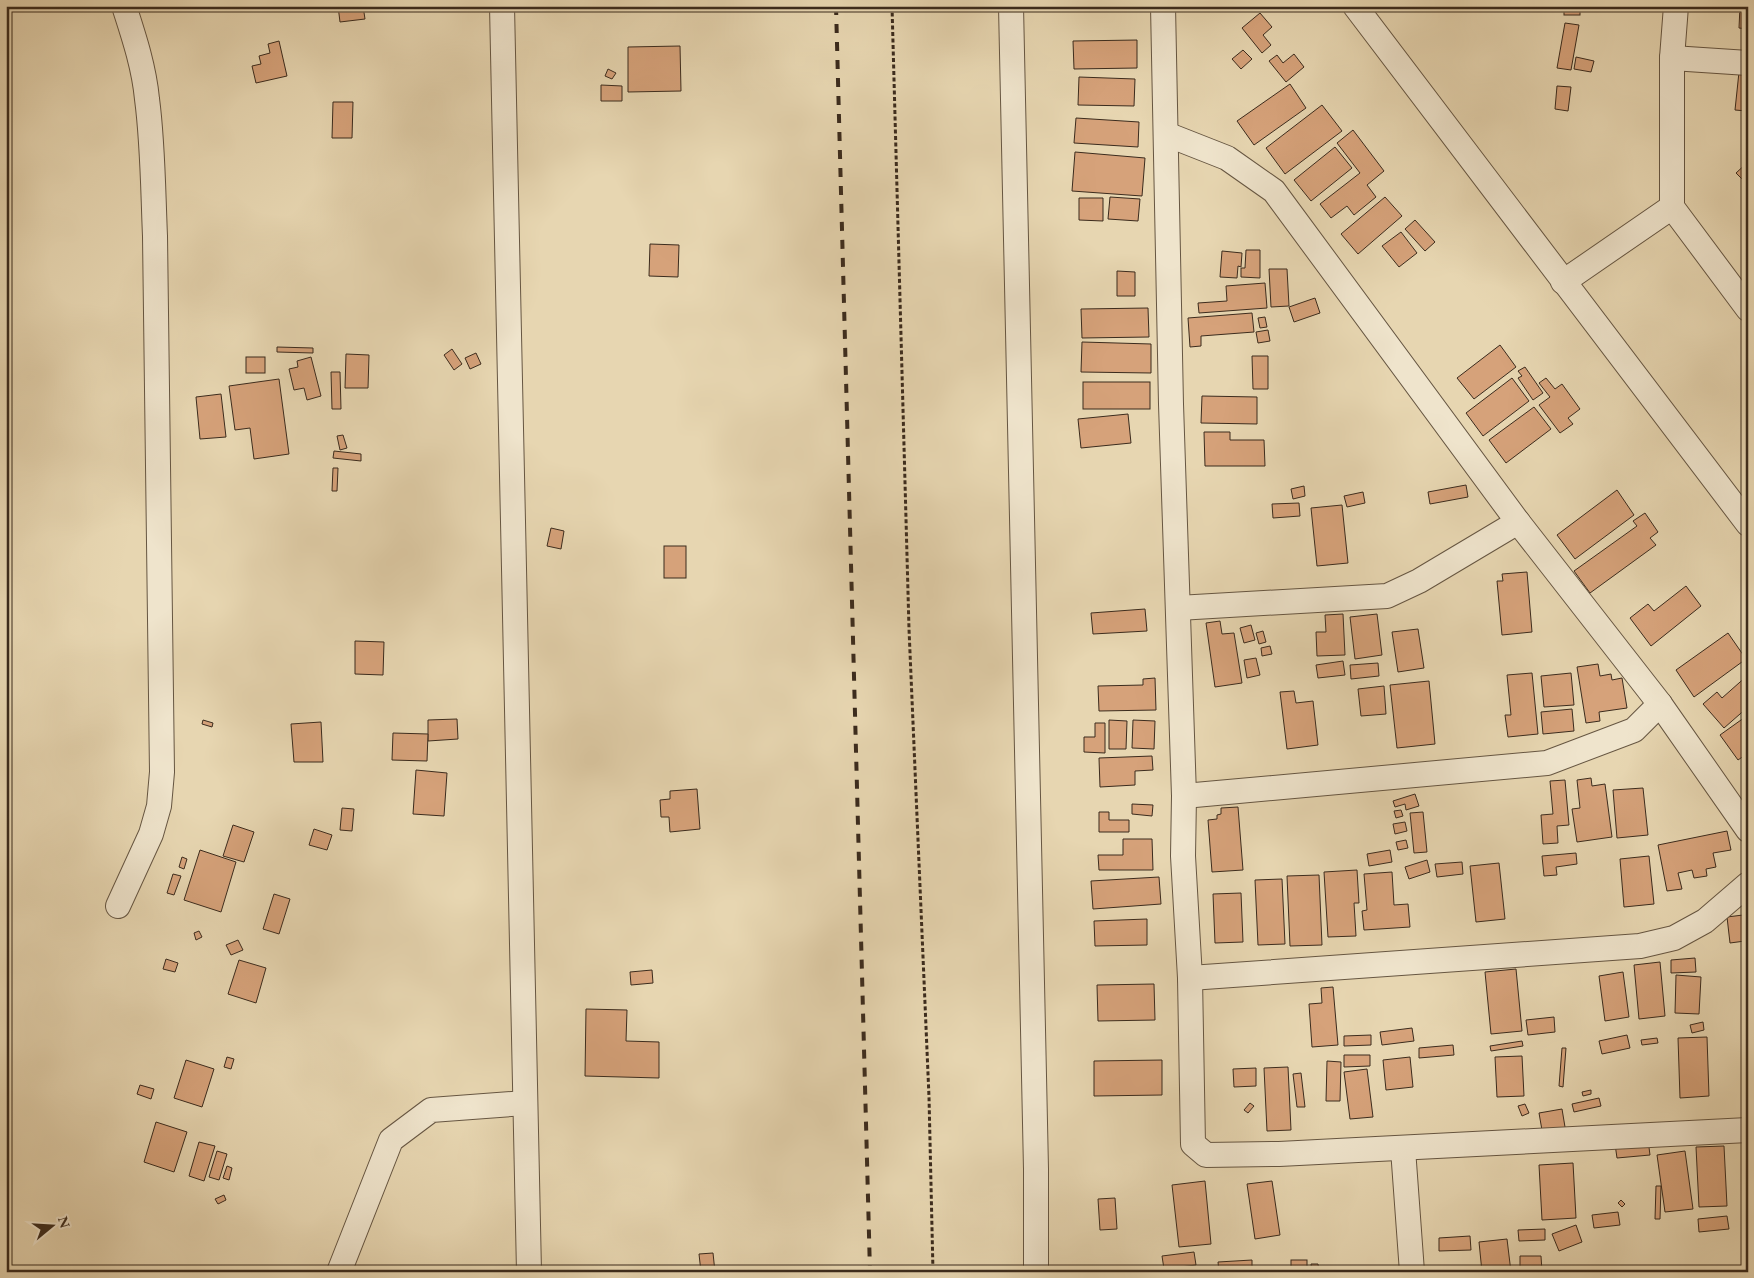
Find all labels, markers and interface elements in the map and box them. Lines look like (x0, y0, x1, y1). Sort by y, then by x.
north arrow (28, 1200, 78, 1250)
text: N (54, 1214, 75, 1231)

